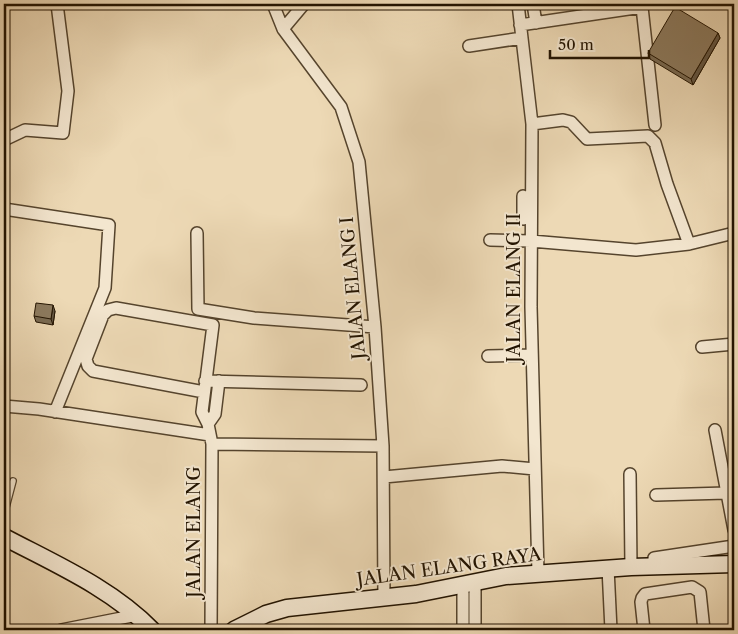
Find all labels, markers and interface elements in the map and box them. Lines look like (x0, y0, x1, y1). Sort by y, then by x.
scale bar (550, 28, 649, 60)
text: 50 m (558, 35, 594, 54)
street label: JALAN ELANG II (503, 213, 525, 366)
street label: JALAN ELANG I (336, 216, 370, 363)
street label: JALAN ELANG (183, 466, 205, 601)
street label: JALAN ELANG RAYA (352, 543, 543, 591)

